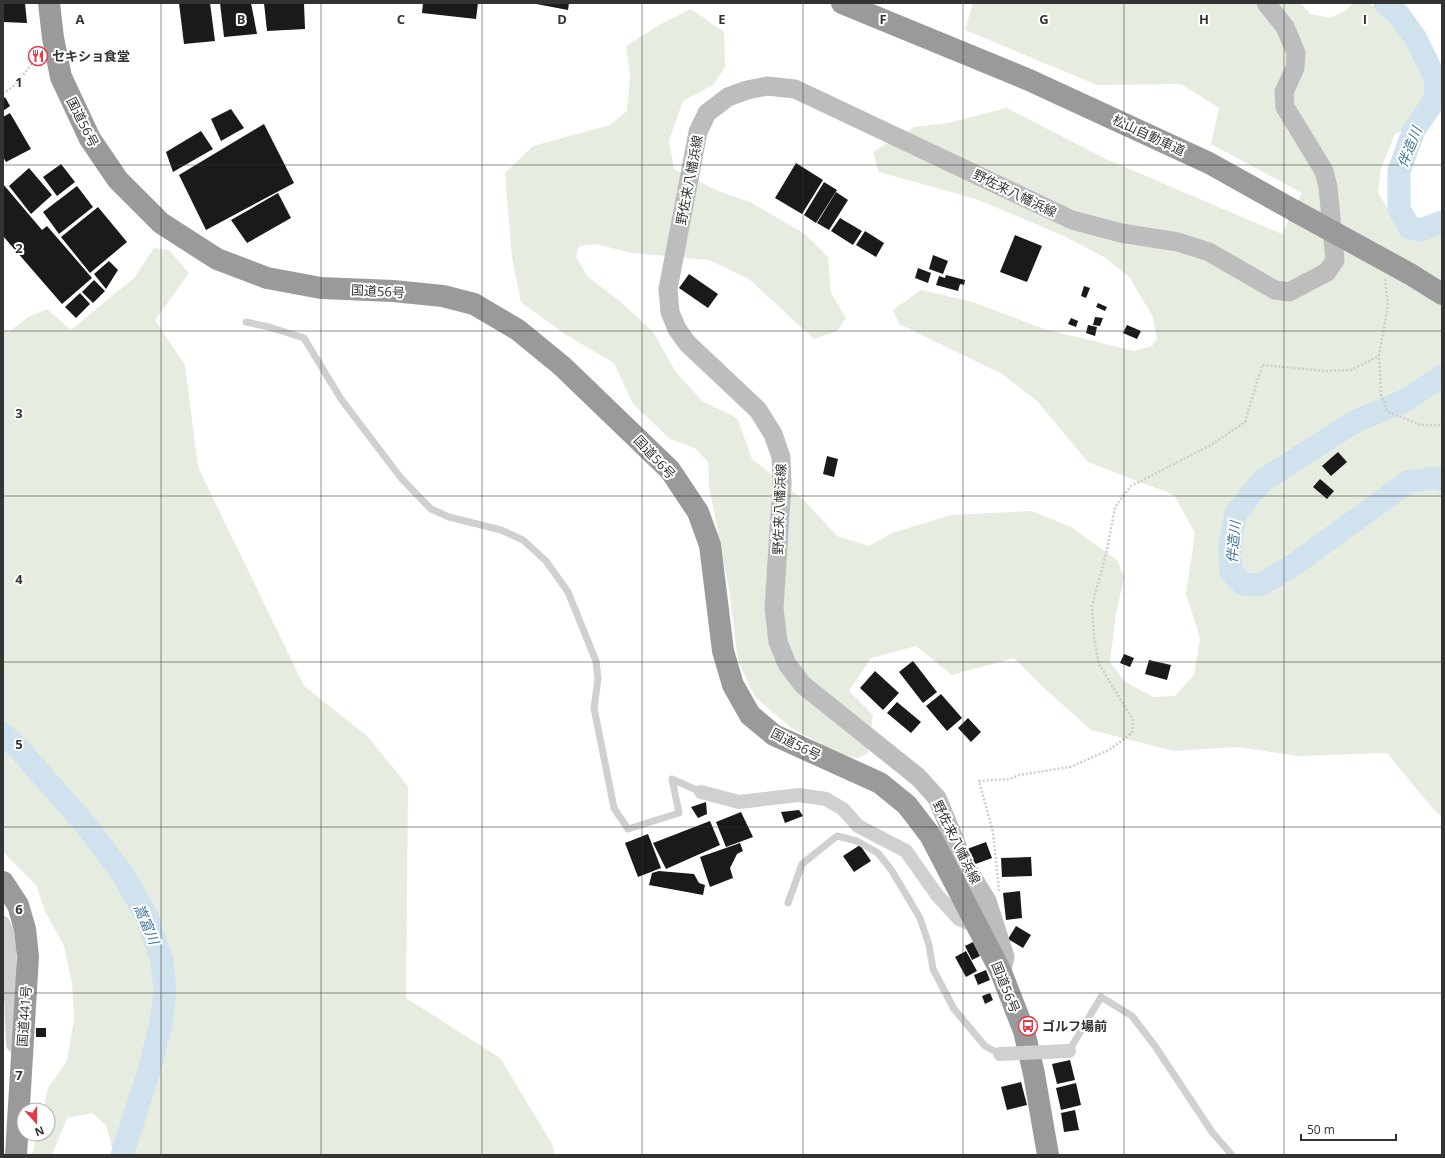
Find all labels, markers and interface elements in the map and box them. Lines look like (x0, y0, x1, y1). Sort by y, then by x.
text: A (76, 10, 85, 28)
text: B (237, 10, 246, 28)
text: C (397, 10, 405, 28)
text: D (557, 10, 567, 28)
text: E (718, 10, 726, 28)
text: F (879, 10, 887, 28)
text: G (1039, 10, 1049, 28)
text: H (1199, 10, 1209, 28)
text: I (1363, 10, 1367, 28)
restaurant icon: セキショ食堂 (27, 45, 49, 67)
place label: セキショ食堂 (52, 47, 130, 65)
text: 1 (15, 73, 23, 91)
street label: 国道56号 (63, 94, 103, 150)
street label: 松山自動車道 (1110, 110, 1188, 160)
water label: 伴造川 (1392, 122, 1426, 170)
street label: 野佐来八幡浜線 (671, 134, 707, 226)
street label: 野佐来八幡浜線 (970, 165, 1060, 221)
text: 2 (15, 239, 23, 257)
street label: 国道56号 (351, 281, 405, 301)
text: 3 (15, 404, 23, 422)
street label: 国道56号 (630, 431, 680, 483)
street label: 野佐来八幡浜線 (768, 463, 790, 555)
water label: 伴造川 (1222, 518, 1244, 564)
text: 4 (15, 570, 23, 588)
street label: 国道56号 (768, 724, 824, 764)
text: 5 (15, 735, 23, 753)
street label: 野佐来八幡浜線 (929, 797, 985, 887)
text: 6 (15, 900, 23, 918)
water label: 嵩富川 (130, 901, 165, 949)
street label: 国道56号 (988, 959, 1024, 1015)
street label: 国道441号 (13, 985, 35, 1047)
bus stop icon: ゴルフ場前 (1017, 1015, 1039, 1037)
place label: ゴルフ場前 (1042, 1017, 1107, 1035)
text: 7 (15, 1066, 23, 1084)
north arrow (16, 1102, 56, 1142)
scale bar (1301, 1116, 1396, 1142)
text: 50 m (1307, 1121, 1335, 1138)
text: N (33, 1123, 47, 1140)

